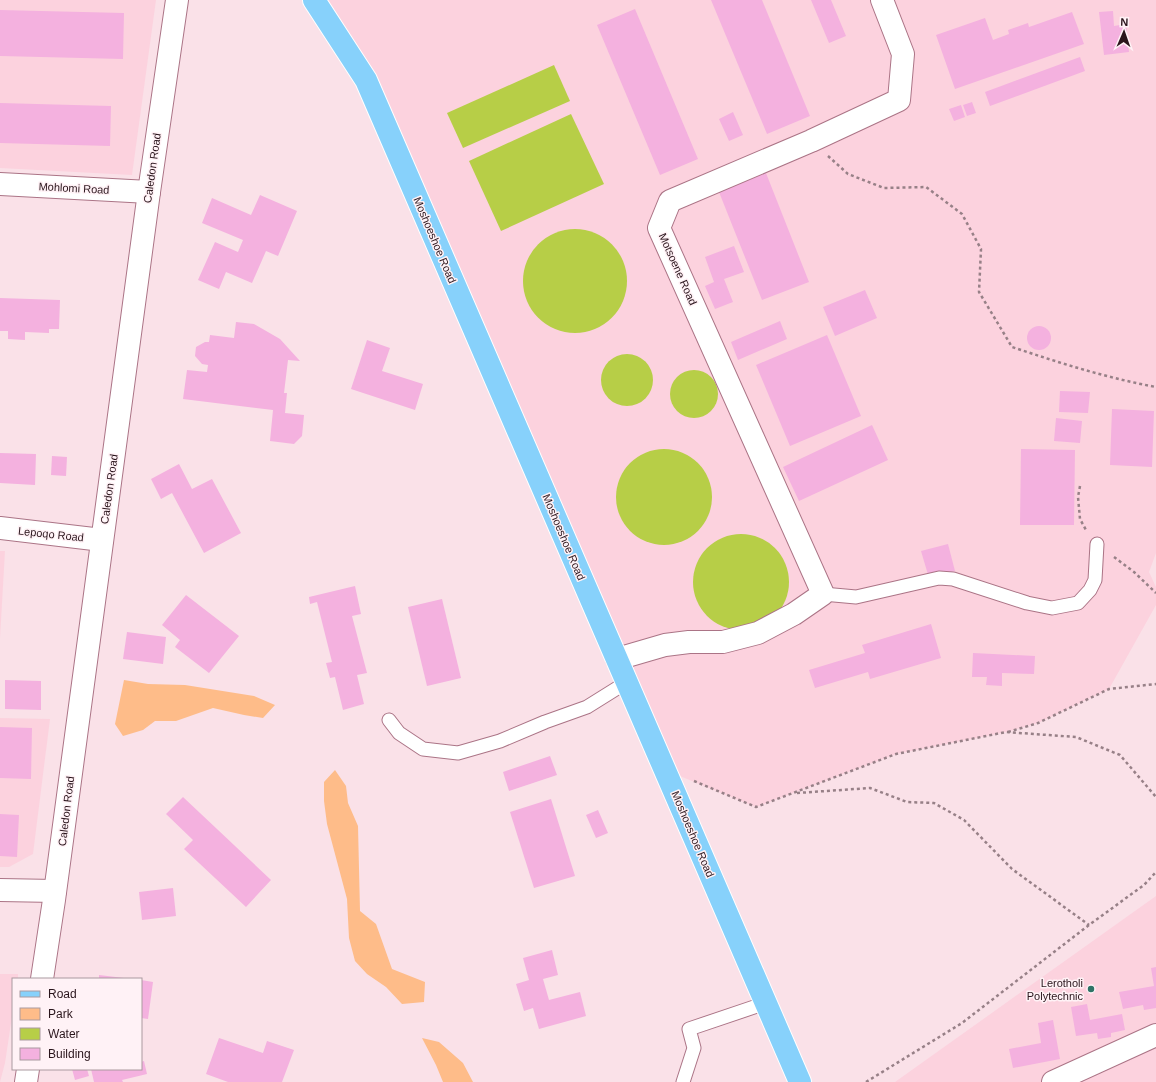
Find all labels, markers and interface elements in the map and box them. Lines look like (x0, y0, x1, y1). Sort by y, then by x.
north arrow (1104, 12, 1144, 52)
text: N (1120, 16, 1129, 28)
street label: Caledon Road (141, 132, 163, 204)
street label: Mohlomi Road (38, 180, 110, 196)
street label: Moshoeshoe Road (411, 195, 459, 285)
street label: Motsoene Road (657, 231, 699, 307)
street label: Caledon Road (98, 453, 120, 525)
street label: Moshoeshoe Road (540, 492, 588, 582)
street label: Lepoqo Road (18, 525, 84, 543)
street label: Caledon Road (56, 775, 76, 847)
street label: Moshoeshoe Road (669, 789, 717, 879)
place label: Lerotholi Polytechnic (1027, 977, 1083, 1002)
legend (12, 978, 142, 1070)
marker: Lerotholi Polytechnic (1086, 984, 1096, 994)
text: Road (48, 987, 77, 1001)
text: Park (48, 1007, 74, 1021)
text: Water (48, 1027, 80, 1041)
text: Building (48, 1047, 91, 1061)

